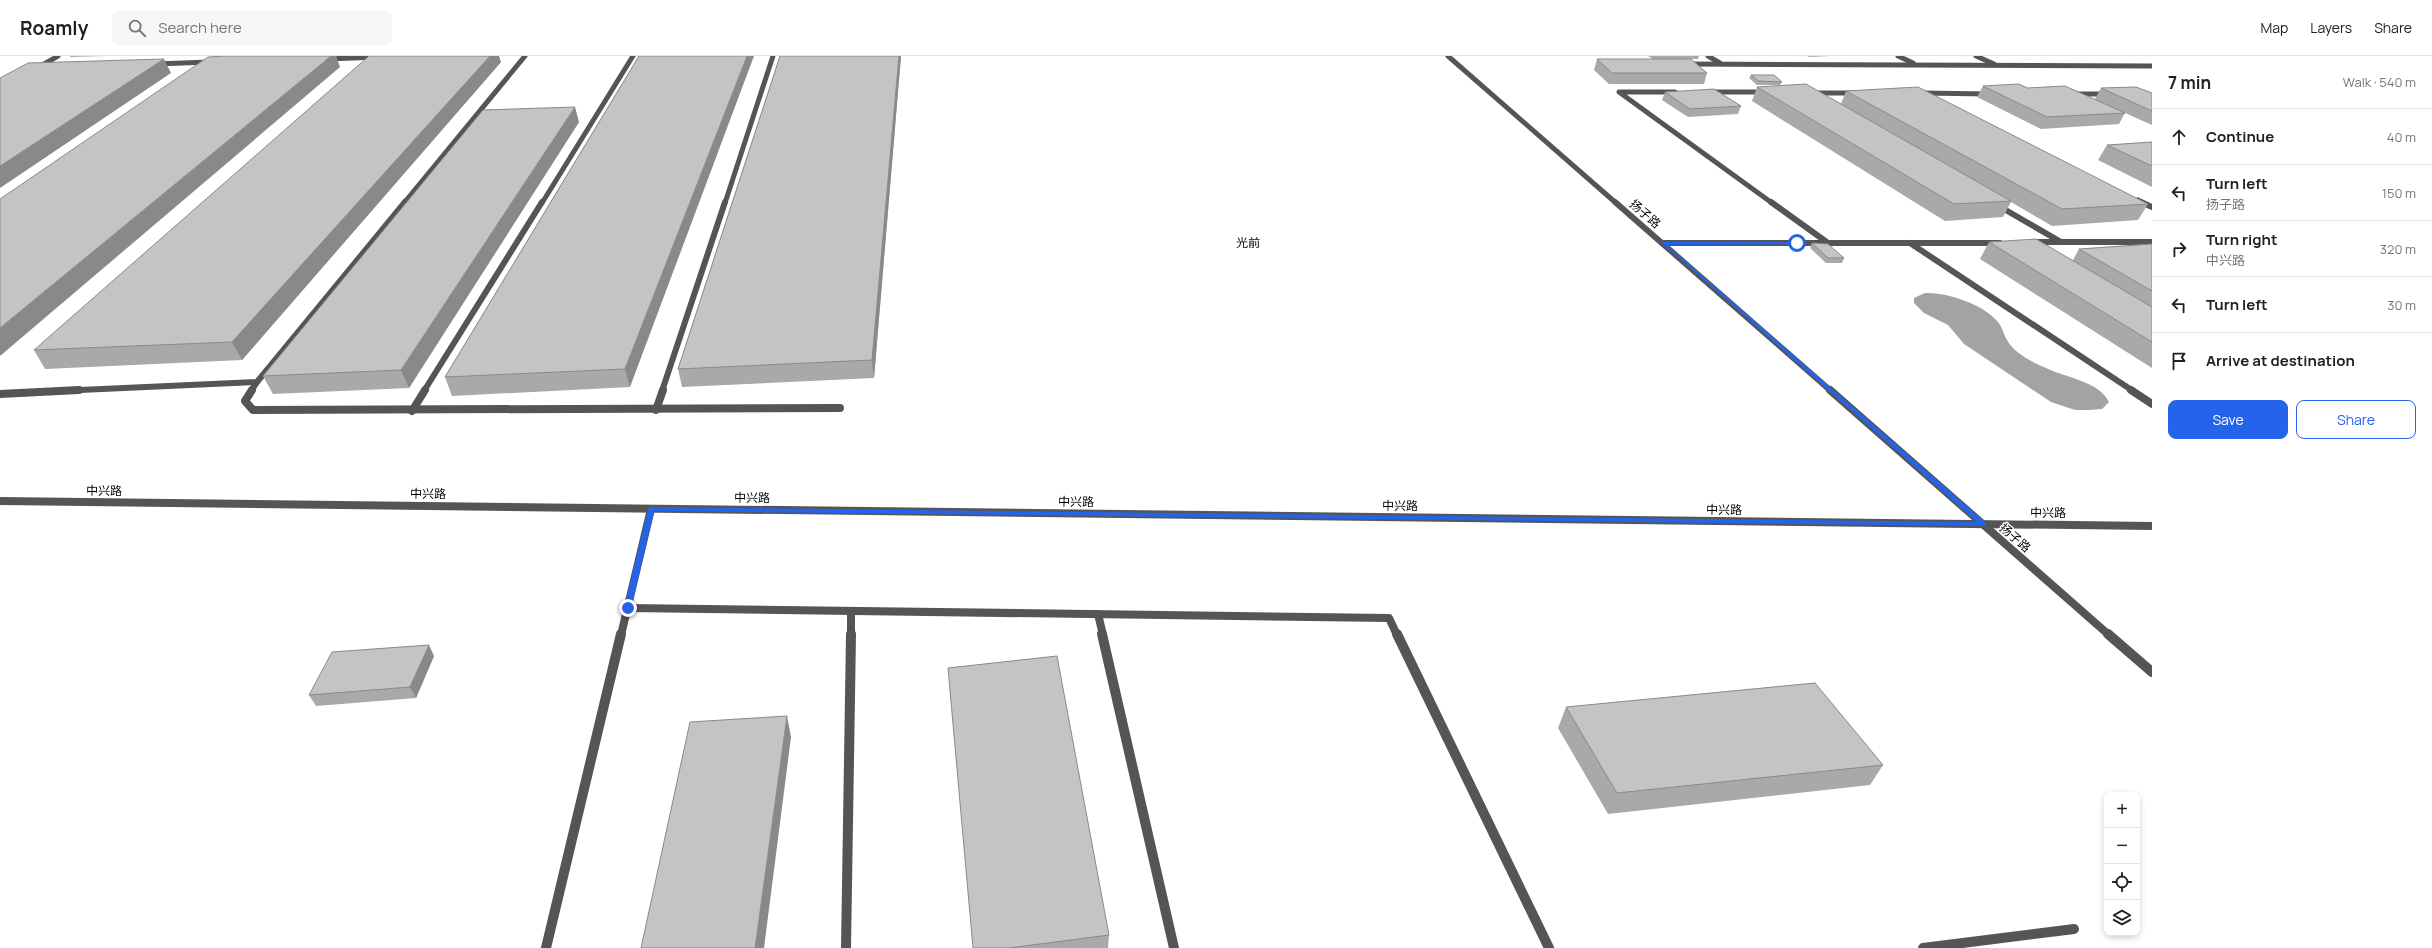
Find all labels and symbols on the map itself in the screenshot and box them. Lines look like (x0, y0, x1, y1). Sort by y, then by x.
street label: 扬子路 (1626, 195, 1664, 232)
district label: 光前 (1236, 234, 1260, 251)
route start (1788, 234, 1806, 252)
street label: 中兴路 (86, 482, 122, 499)
street label: 中兴路 (410, 485, 446, 502)
street label: 中兴路 (734, 489, 770, 506)
street label: 中兴路 (1058, 493, 1094, 510)
street label: 中兴路 (1382, 497, 1418, 514)
street label: 中兴路 (1706, 501, 1742, 518)
street label: 中兴路 (2030, 504, 2066, 521)
street label: 扬子路 (1996, 519, 2034, 556)
route end (619, 599, 637, 617)

